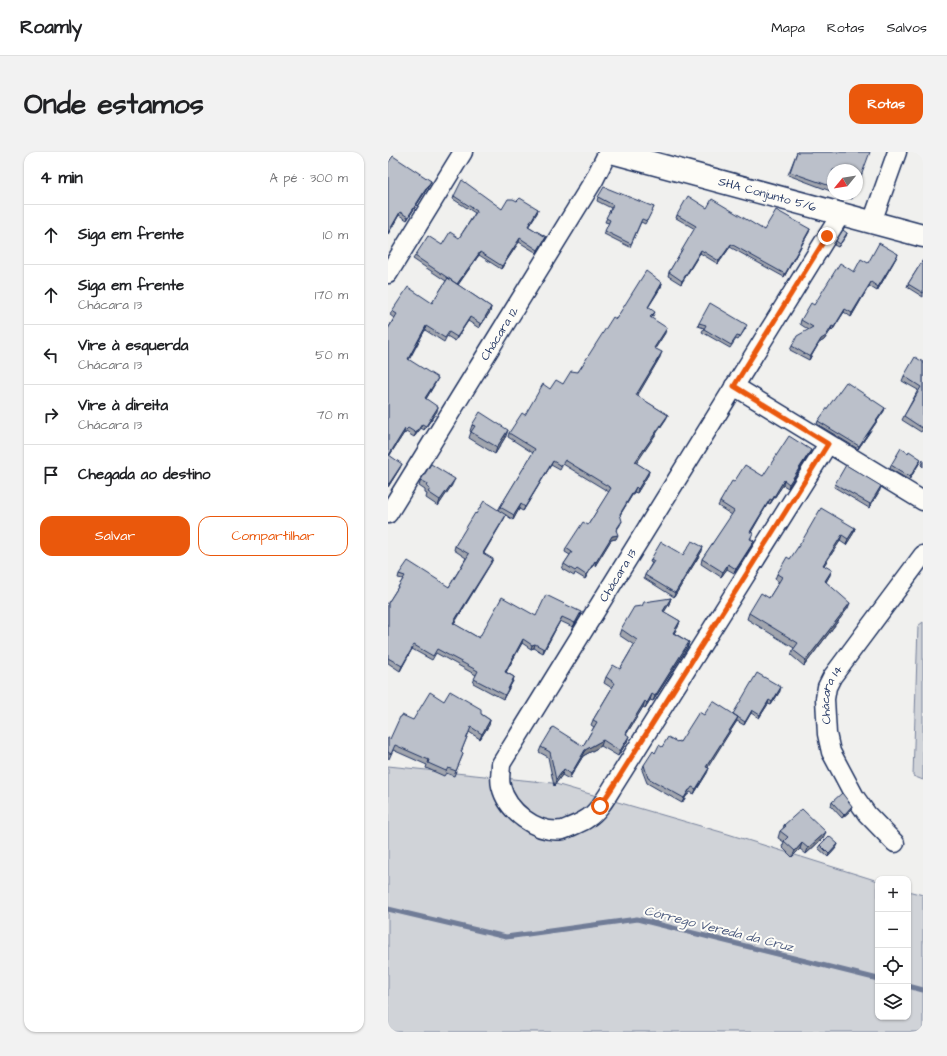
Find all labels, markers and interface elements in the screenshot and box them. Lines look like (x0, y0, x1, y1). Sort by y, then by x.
text: Roamly (20, 14, 82, 41)
text: Mapa (771, 18, 805, 38)
text: Rotas (827, 18, 865, 38)
text: Salvos (887, 18, 927, 38)
button: Rotas (849, 84, 923, 124)
text: Onde estamos (24, 85, 204, 124)
north arrow (827, 164, 863, 200)
text: 4 min (40, 166, 83, 190)
text: A pé · 300 m (270, 169, 348, 187)
street label: SHA Conjunto 5/6 (716, 173, 819, 216)
icon: ahead (40, 224, 62, 246)
text: Siga em frente (78, 224, 184, 245)
text: 10 m (323, 226, 348, 244)
route end (818, 227, 836, 245)
text: Siga em frente (78, 275, 184, 296)
icon: ahead (40, 284, 62, 306)
text: 170 m (315, 286, 348, 304)
text: Chácara 13 (78, 296, 142, 314)
street label: Chácara 12 (477, 304, 523, 364)
text: Vire à esquerda (78, 335, 188, 356)
icon: left (40, 344, 62, 366)
text: 50 m (315, 346, 348, 364)
text: Chácara 13 (78, 356, 142, 374)
text: Vire à direita (78, 395, 168, 416)
icon: right (40, 404, 62, 426)
text: 70 m (316, 406, 348, 424)
text: Chácara 13 (78, 416, 142, 434)
icon: arrive (40, 464, 62, 486)
text: Chegada ao destino (78, 464, 211, 485)
button: Salvar (40, 516, 190, 556)
button: Compartilhar (198, 516, 348, 556)
street label: Chácara 13 (595, 546, 641, 605)
street label: Chácara 14 (817, 662, 847, 725)
route start (591, 797, 609, 815)
map controls (875, 876, 911, 1020)
button: + (875, 876, 911, 912)
water label: Córrego Vereda da Cruz (642, 902, 797, 958)
button: − (875, 912, 911, 948)
button: locate (875, 948, 911, 984)
button: layers (875, 984, 911, 1020)

